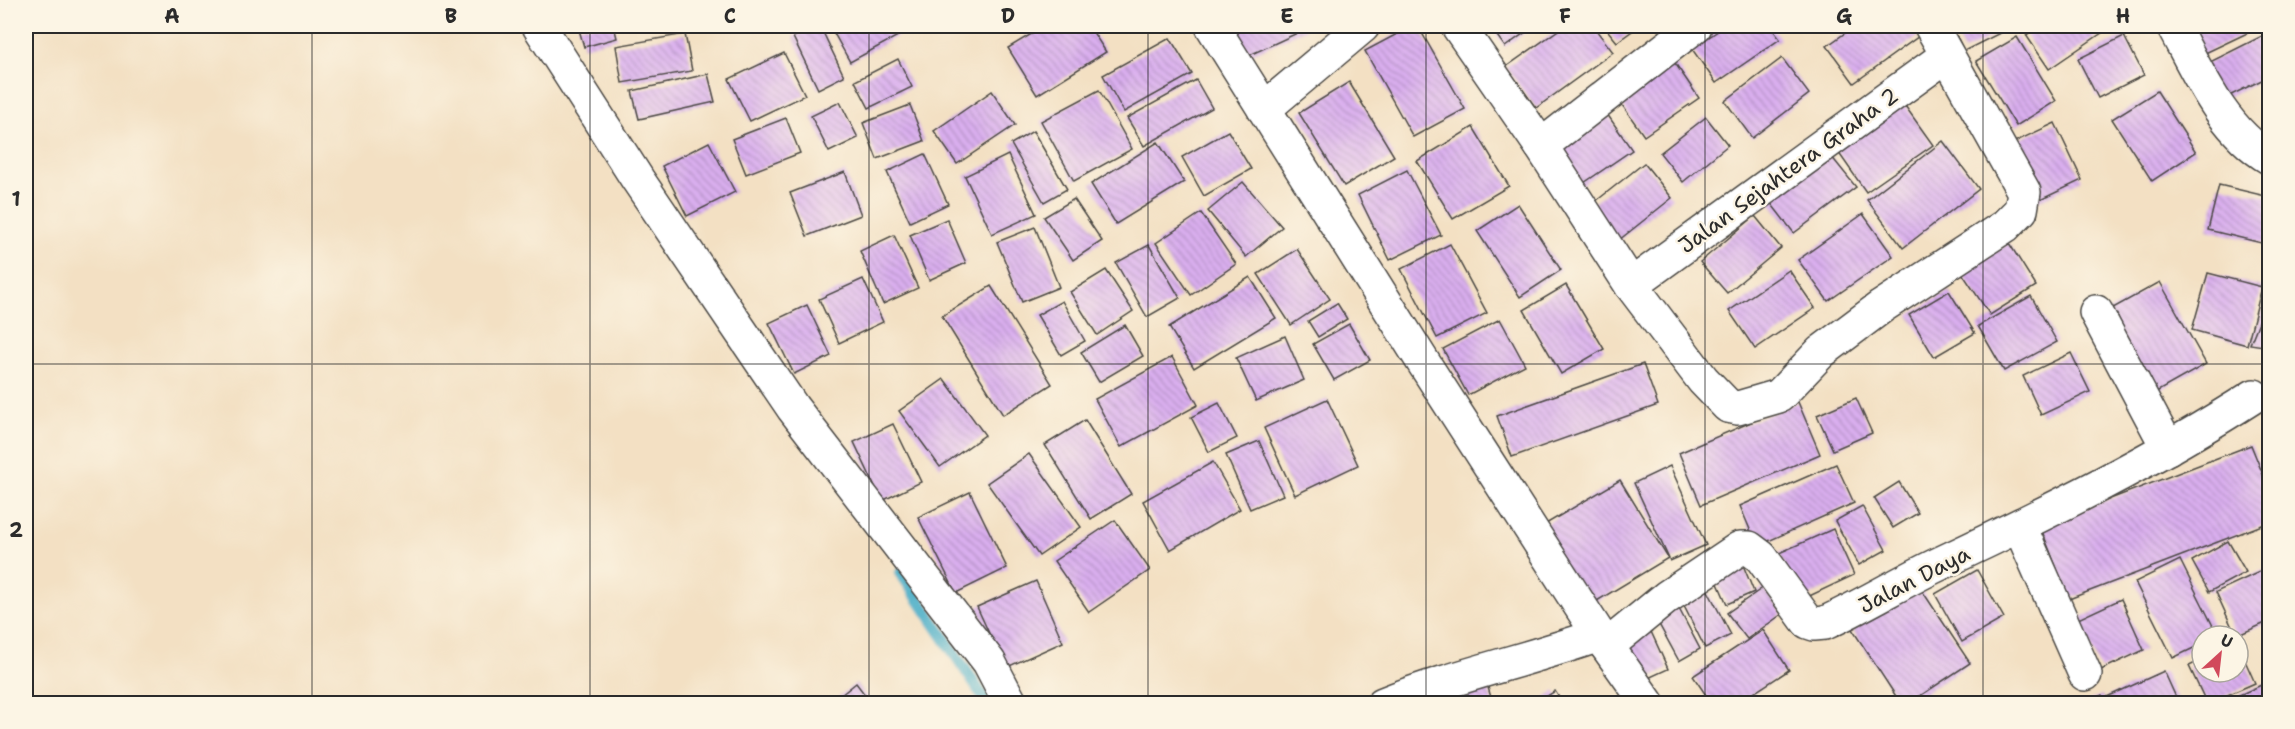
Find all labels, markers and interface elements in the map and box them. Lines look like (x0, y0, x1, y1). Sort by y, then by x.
text: A (164, 3, 180, 29)
text: B (445, 3, 457, 29)
text: C (724, 3, 736, 29)
text: D (1001, 3, 1015, 29)
text: E (1280, 3, 1294, 29)
text: F (1559, 3, 1571, 29)
text: G (1836, 3, 1852, 29)
text: H (2116, 3, 2130, 29)
street label: Jalan Sejahtera Graha 2 (1673, 81, 1904, 260)
text: 1 (11, 186, 21, 212)
text: 2 (9, 517, 23, 543)
street label: Jalan Daya (1854, 539, 1975, 620)
north arrow (2190, 624, 2250, 684)
text: U (2217, 629, 2236, 653)

